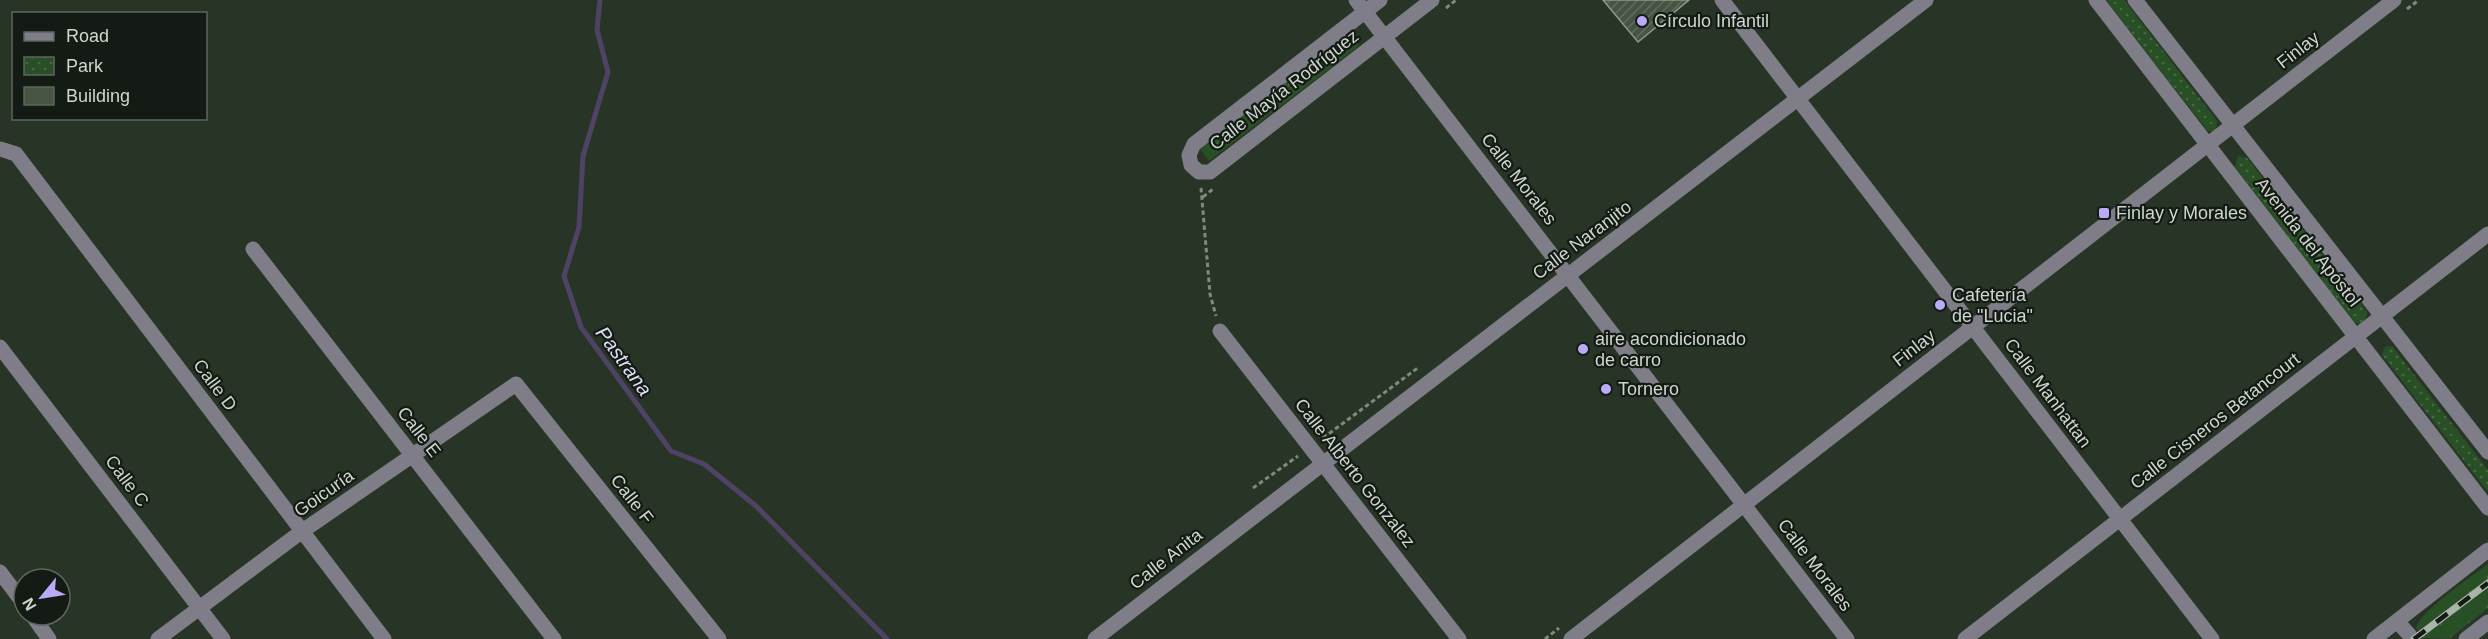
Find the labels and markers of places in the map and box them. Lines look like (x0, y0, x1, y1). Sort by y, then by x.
place label: Círculo Infantil (1654, 11, 1769, 31)
marker: Círculo Infantil (1635, 14, 1649, 28)
place label: Finlay y Morales (2116, 203, 2247, 223)
marker: Finlay y Morales (2097, 206, 2111, 220)
place label: Cafetería de "Lucia" (1952, 285, 2033, 326)
marker: Cafetería de "Lucia" (1933, 298, 1947, 312)
place label: aire acondicionado de carro (1595, 329, 1746, 370)
marker: aire acondicionado de carro (1576, 342, 1590, 356)
place label: Tornero (1618, 379, 1679, 399)
marker: Tornero (1599, 382, 1613, 396)

